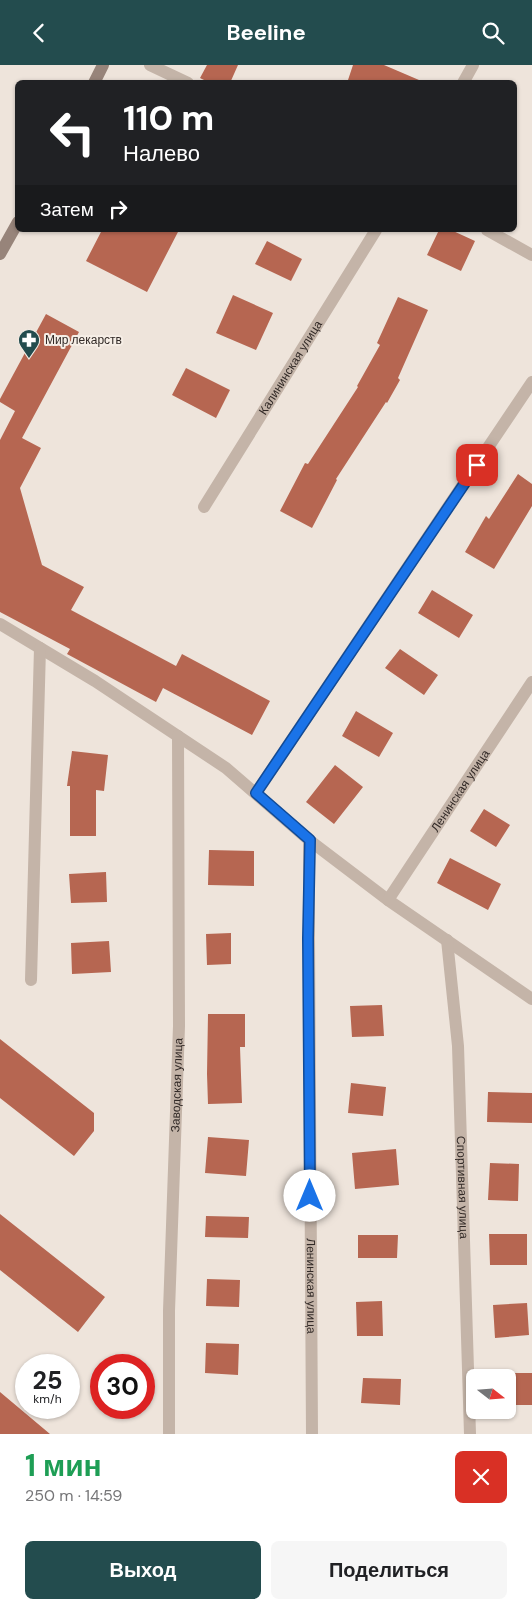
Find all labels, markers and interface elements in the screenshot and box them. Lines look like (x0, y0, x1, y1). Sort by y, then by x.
text: Beeline (226, 18, 306, 47)
icon: back (25, 19, 53, 47)
icon: search (479, 19, 507, 47)
text: 110 m (123, 95, 214, 141)
icon: left (40, 100, 105, 165)
text: Налево (123, 139, 200, 168)
icon: right (104, 195, 132, 223)
text: Затем (40, 197, 94, 222)
street label: Калининская улица (255, 317, 326, 418)
pharmacy icon: Мир лекарств (17, 328, 41, 359)
place label: Мир лекарств (45, 332, 122, 348)
pin (456, 444, 498, 486)
icon: arrive (463, 451, 491, 479)
street label: Ленинская улица (427, 746, 493, 835)
street label: Заводская улица (167, 1037, 187, 1133)
street label: Спортивная улица (453, 1136, 472, 1239)
position arrow (283, 1169, 335, 1221)
street label: Ленинская улица (303, 1238, 319, 1334)
speed limit sign: 30 (90, 1354, 155, 1419)
text: 25 (33, 1364, 62, 1397)
north arrow (466, 1369, 516, 1419)
map controls (466, 1369, 516, 1419)
text: km/h (33, 1391, 62, 1407)
text: 1 мин (25, 1446, 102, 1485)
button: close (455, 1451, 507, 1503)
text: 250 m · 14:59 (25, 1485, 122, 1506)
button: Выход (25, 1541, 261, 1599)
button: Поделиться (271, 1541, 507, 1599)

